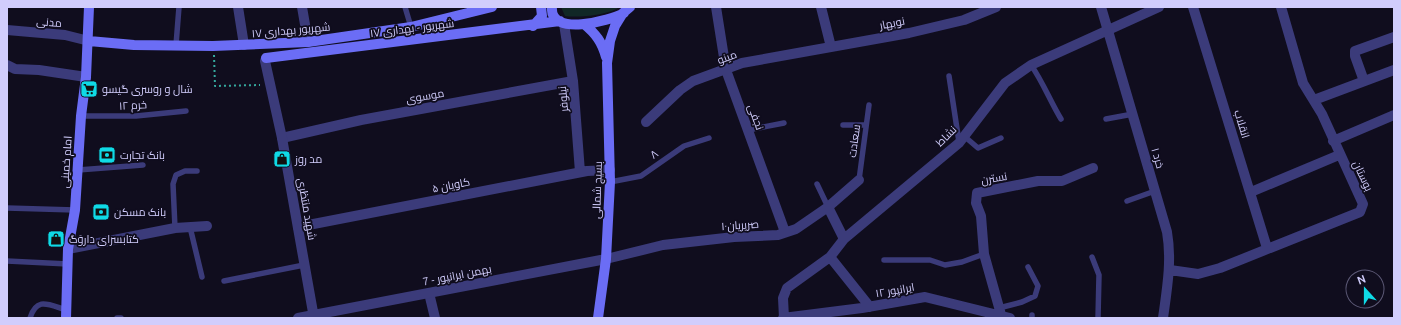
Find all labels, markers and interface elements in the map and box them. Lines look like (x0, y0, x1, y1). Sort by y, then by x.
street label: مدنی (36, 15, 62, 30)
street label: نوبهار (877, 15, 906, 33)
street label: ۱۷ شهریور - بهداری (369, 17, 455, 40)
street label: ۱۷ شهریور بهداری (251, 21, 331, 40)
street label: مینو (716, 48, 739, 67)
supermarket icon: شال و روسری گیسو (79, 79, 99, 99)
place label: شال و روسری گیسو (102, 83, 193, 96)
street label: نیلوفر (556, 85, 571, 113)
street label: موسوی (405, 87, 445, 106)
street label: خرم ۱۲ (119, 98, 147, 114)
street label: نجفی (745, 103, 766, 132)
street label: انقلاب (1232, 108, 1252, 140)
street label: نشاط (933, 123, 959, 149)
street label: سعادت (846, 124, 862, 158)
street label: امام خمینی (58, 135, 76, 189)
bank icon: بانک تجارت (97, 145, 117, 165)
street label: خرد ۱ (1148, 146, 1167, 170)
street label: ۸ (648, 147, 660, 161)
place label: بانک تجارت (120, 149, 165, 162)
shop icon: مد روز (272, 149, 292, 169)
place label: مد روز (294, 153, 322, 166)
street label: بوستان (1350, 159, 1375, 194)
street label: بسیج شمالی (590, 161, 606, 219)
street label: نسترن (980, 170, 1008, 187)
street label: کاویان ۵ (431, 175, 471, 196)
street label: شهید منتظری (295, 177, 318, 241)
bank icon: بانک مسکن (91, 202, 111, 222)
place label: بانک مسکن (114, 206, 166, 219)
street label: صریریان۱۰ (721, 218, 759, 233)
shop icon: کتابسرای داروَگ (46, 229, 66, 249)
place label: کتابسرای داروَگ (69, 233, 139, 246)
street label: بهمن ایرانپور - 7 (422, 262, 493, 289)
north arrow (1345, 269, 1385, 309)
text: N (1355, 273, 1367, 287)
street label: ایرانپور ۱۲ (875, 281, 916, 300)

